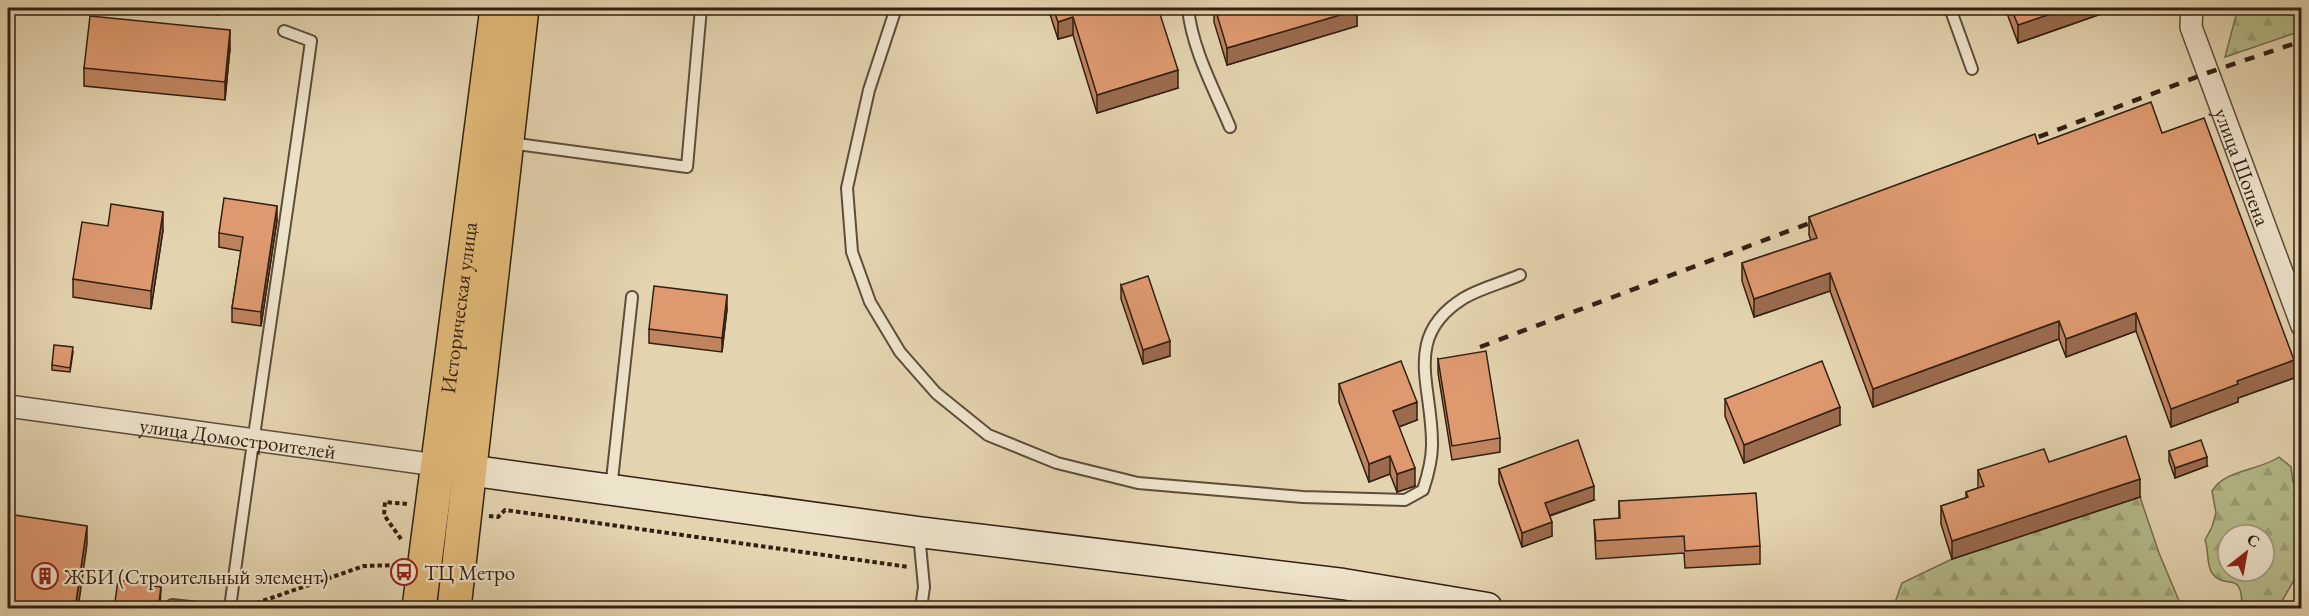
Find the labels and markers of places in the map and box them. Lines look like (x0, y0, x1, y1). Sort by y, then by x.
bus stop icon: ТЦ Метро (389, 557, 419, 587)
place label: ТЦ Метро (424, 559, 515, 586)
building icon: ЖБИ (Строительный элемент) (30, 561, 60, 591)
place label: ЖБИ (Строительный элемент) (63, 563, 328, 590)

